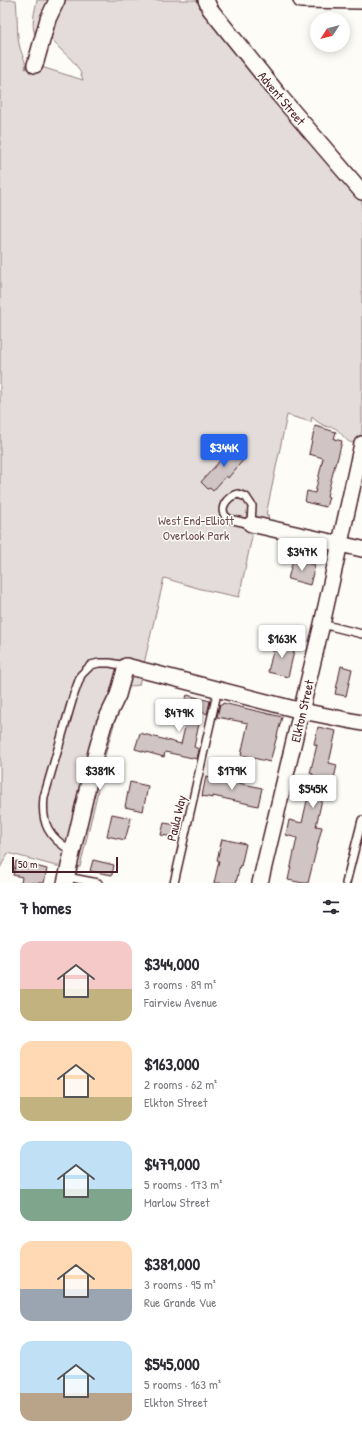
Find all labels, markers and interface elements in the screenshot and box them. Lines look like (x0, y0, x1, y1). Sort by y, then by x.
north arrow (310, 12, 350, 52)
map controls (310, 12, 350, 52)
street label: Advent Street (254, 67, 310, 129)
pin: $344K (196, 434, 252, 468)
text: $344K (210, 438, 238, 456)
park label: West End-Elliott Overlook Park (158, 511, 235, 544)
pin: $347K (274, 538, 330, 572)
text: $347K (287, 542, 317, 560)
pin: $163K (254, 625, 310, 659)
text: $163K (267, 629, 297, 647)
street label: Elkton Street (286, 678, 318, 744)
pin: $479K (151, 699, 207, 733)
text: $479K (164, 703, 194, 721)
pin: $381K (72, 757, 128, 791)
pin: $179K (204, 757, 260, 791)
text: $381K (85, 761, 115, 779)
text: $179K (217, 761, 247, 779)
pin: $545K (285, 775, 341, 809)
text: $545K (298, 779, 328, 797)
street label: Paula Way (162, 793, 190, 843)
scale bar (12, 855, 118, 874)
text: 50 m (18, 857, 38, 871)
text: 7 homes (20, 896, 71, 919)
icon: filters (320, 896, 342, 918)
text: $344,000 (144, 952, 199, 975)
icon: home (52, 957, 100, 1005)
text: 3 rooms · 89 m² (144, 975, 216, 993)
text: Fairview Avenue (144, 993, 217, 1011)
text: $163,000 (144, 1052, 199, 1075)
icon: home (52, 1057, 100, 1105)
text: 2 rooms · 62 m² (144, 1075, 217, 1093)
text: Elkton Street (144, 1093, 207, 1111)
text: $479,000 (144, 1152, 200, 1175)
icon: home (52, 1157, 100, 1205)
text: 5 rooms · 173 m² (144, 1175, 222, 1193)
text: Marlow Street (144, 1193, 210, 1211)
text: $381,000 (144, 1252, 200, 1275)
icon: home (52, 1257, 100, 1305)
text: 3 rooms · 95 m² (144, 1275, 216, 1293)
text: Rue Grande Vue (144, 1293, 216, 1311)
text: $545,000 (144, 1352, 200, 1375)
icon: home (52, 1357, 100, 1405)
text: 5 rooms · 163 m² (144, 1375, 221, 1393)
text: Elkton Street (144, 1393, 207, 1411)

